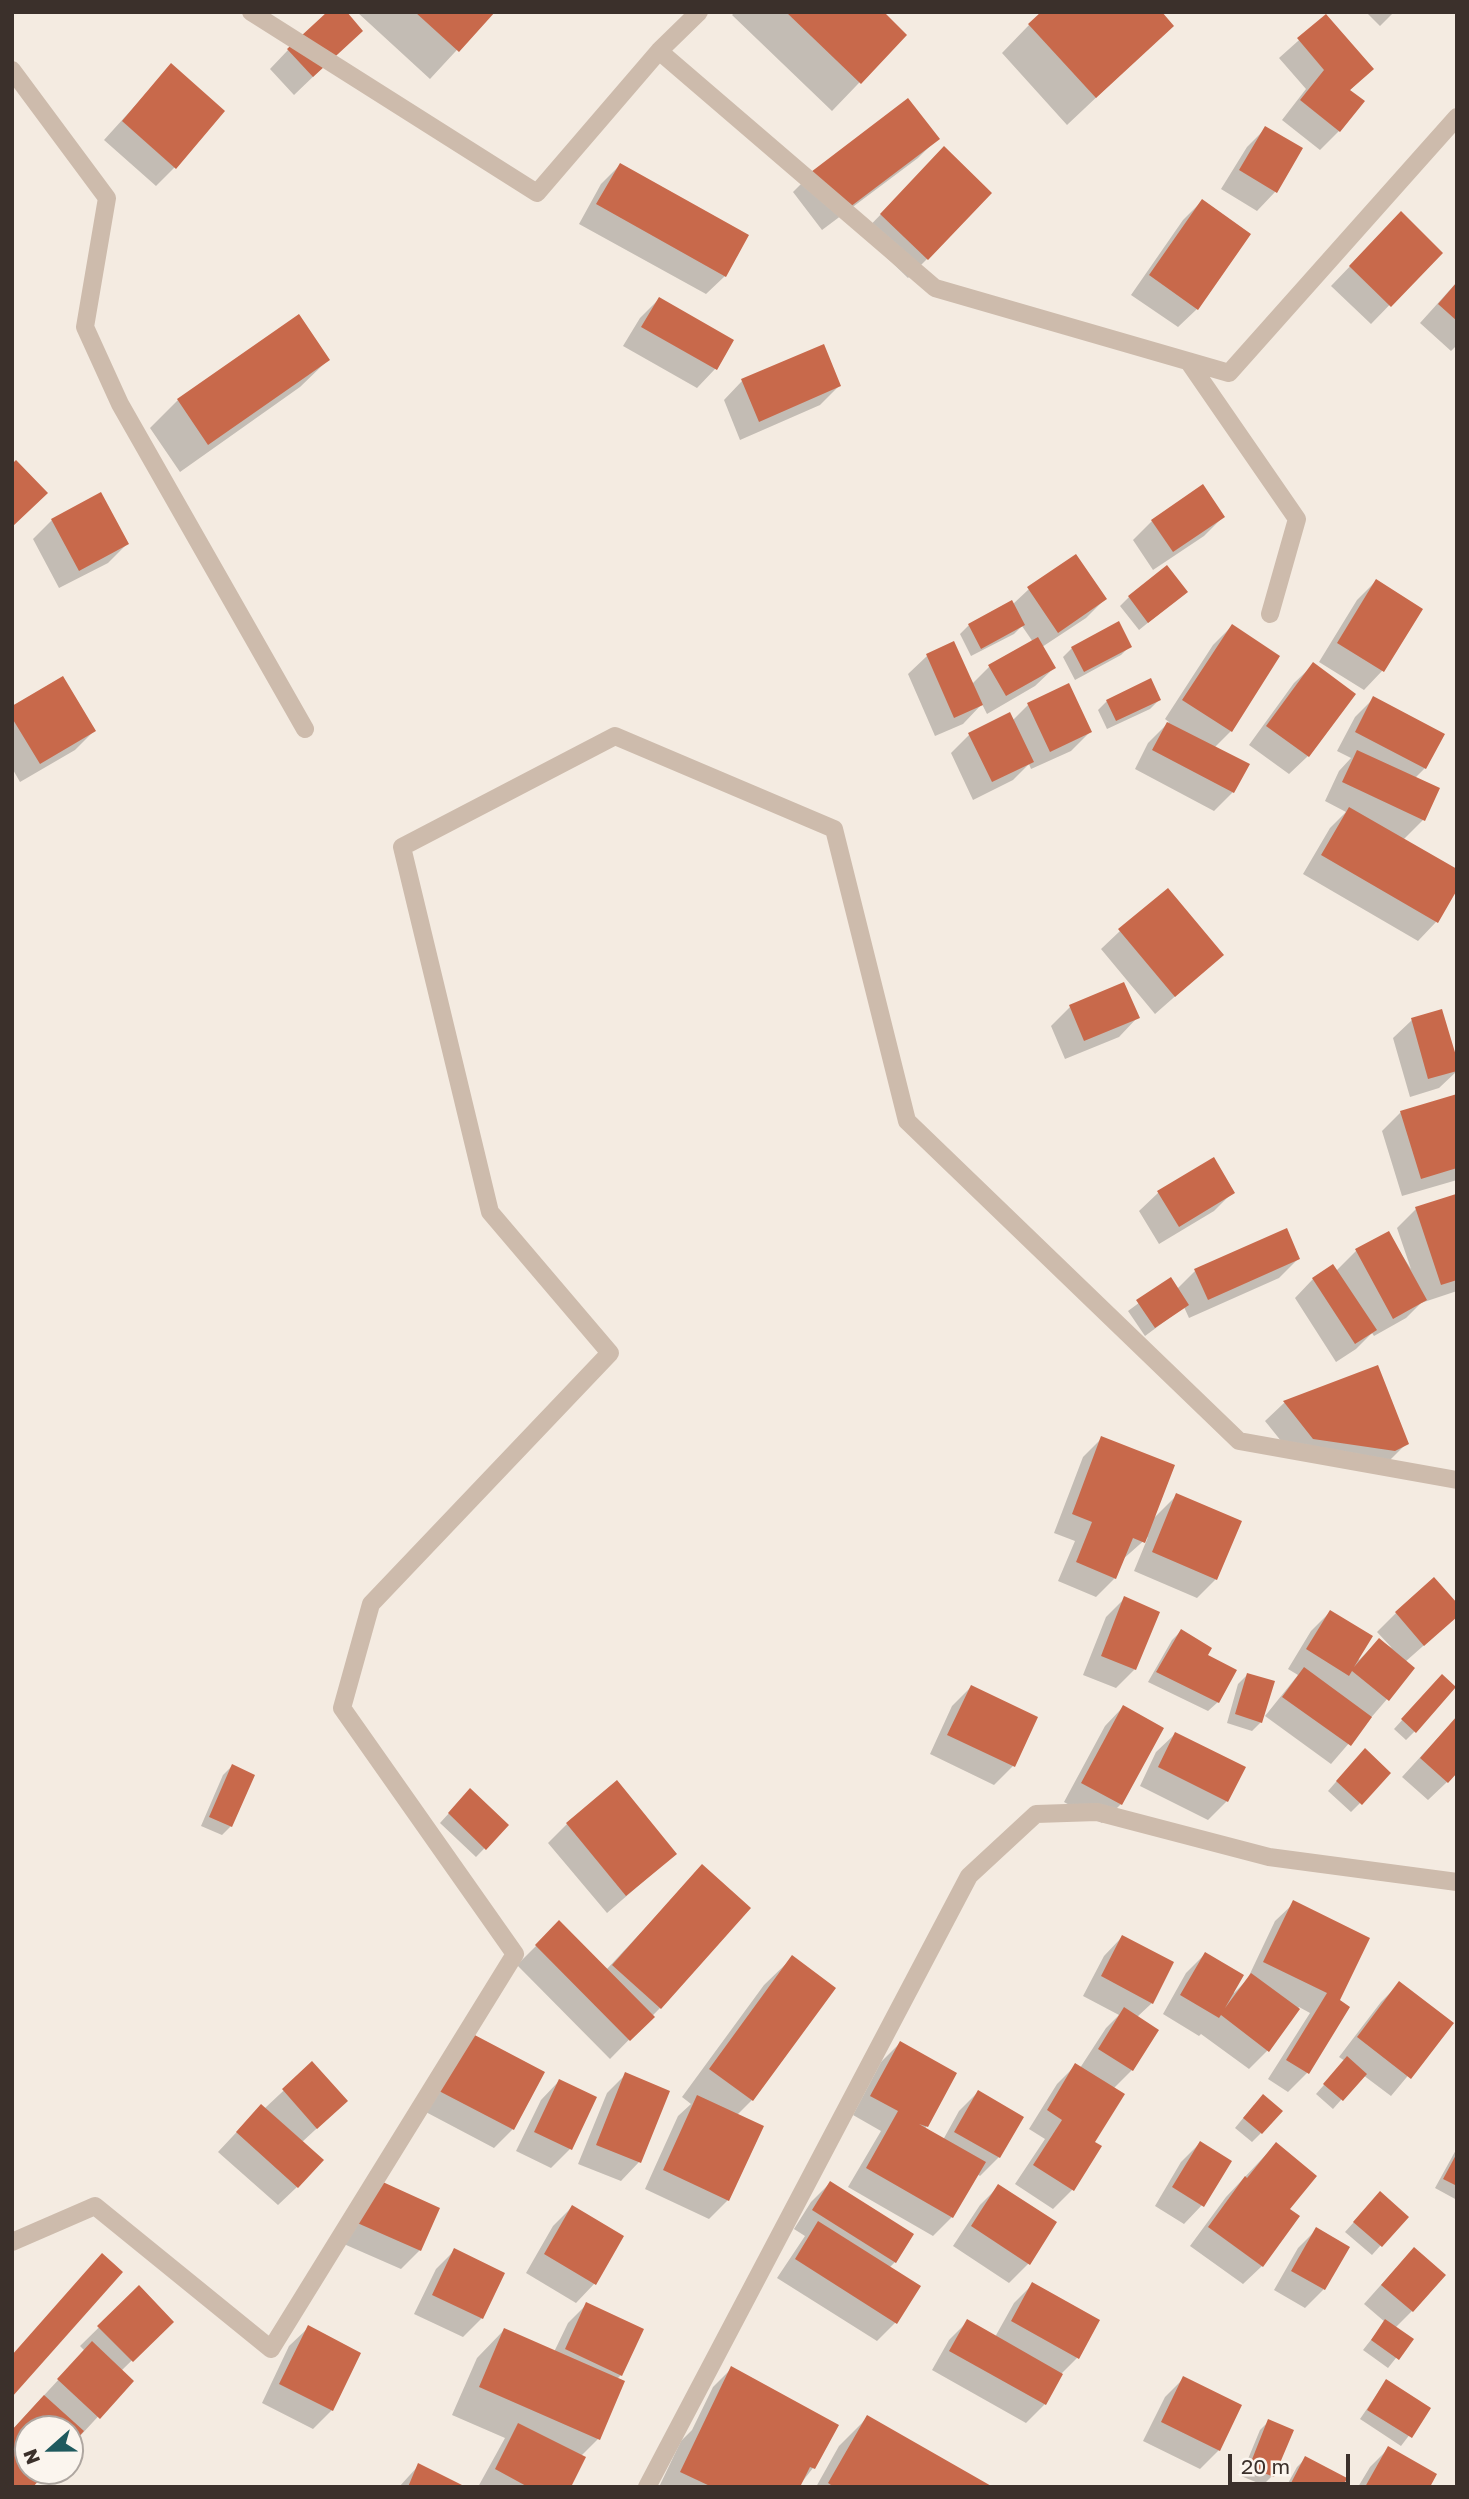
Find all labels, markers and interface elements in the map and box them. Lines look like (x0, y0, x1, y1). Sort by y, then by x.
north arrow (14, 2415, 84, 2485)
scale bar (1231, 2440, 1354, 2484)
text: N (17, 2446, 44, 2468)
text: 20 m (1241, 2453, 1290, 2479)

